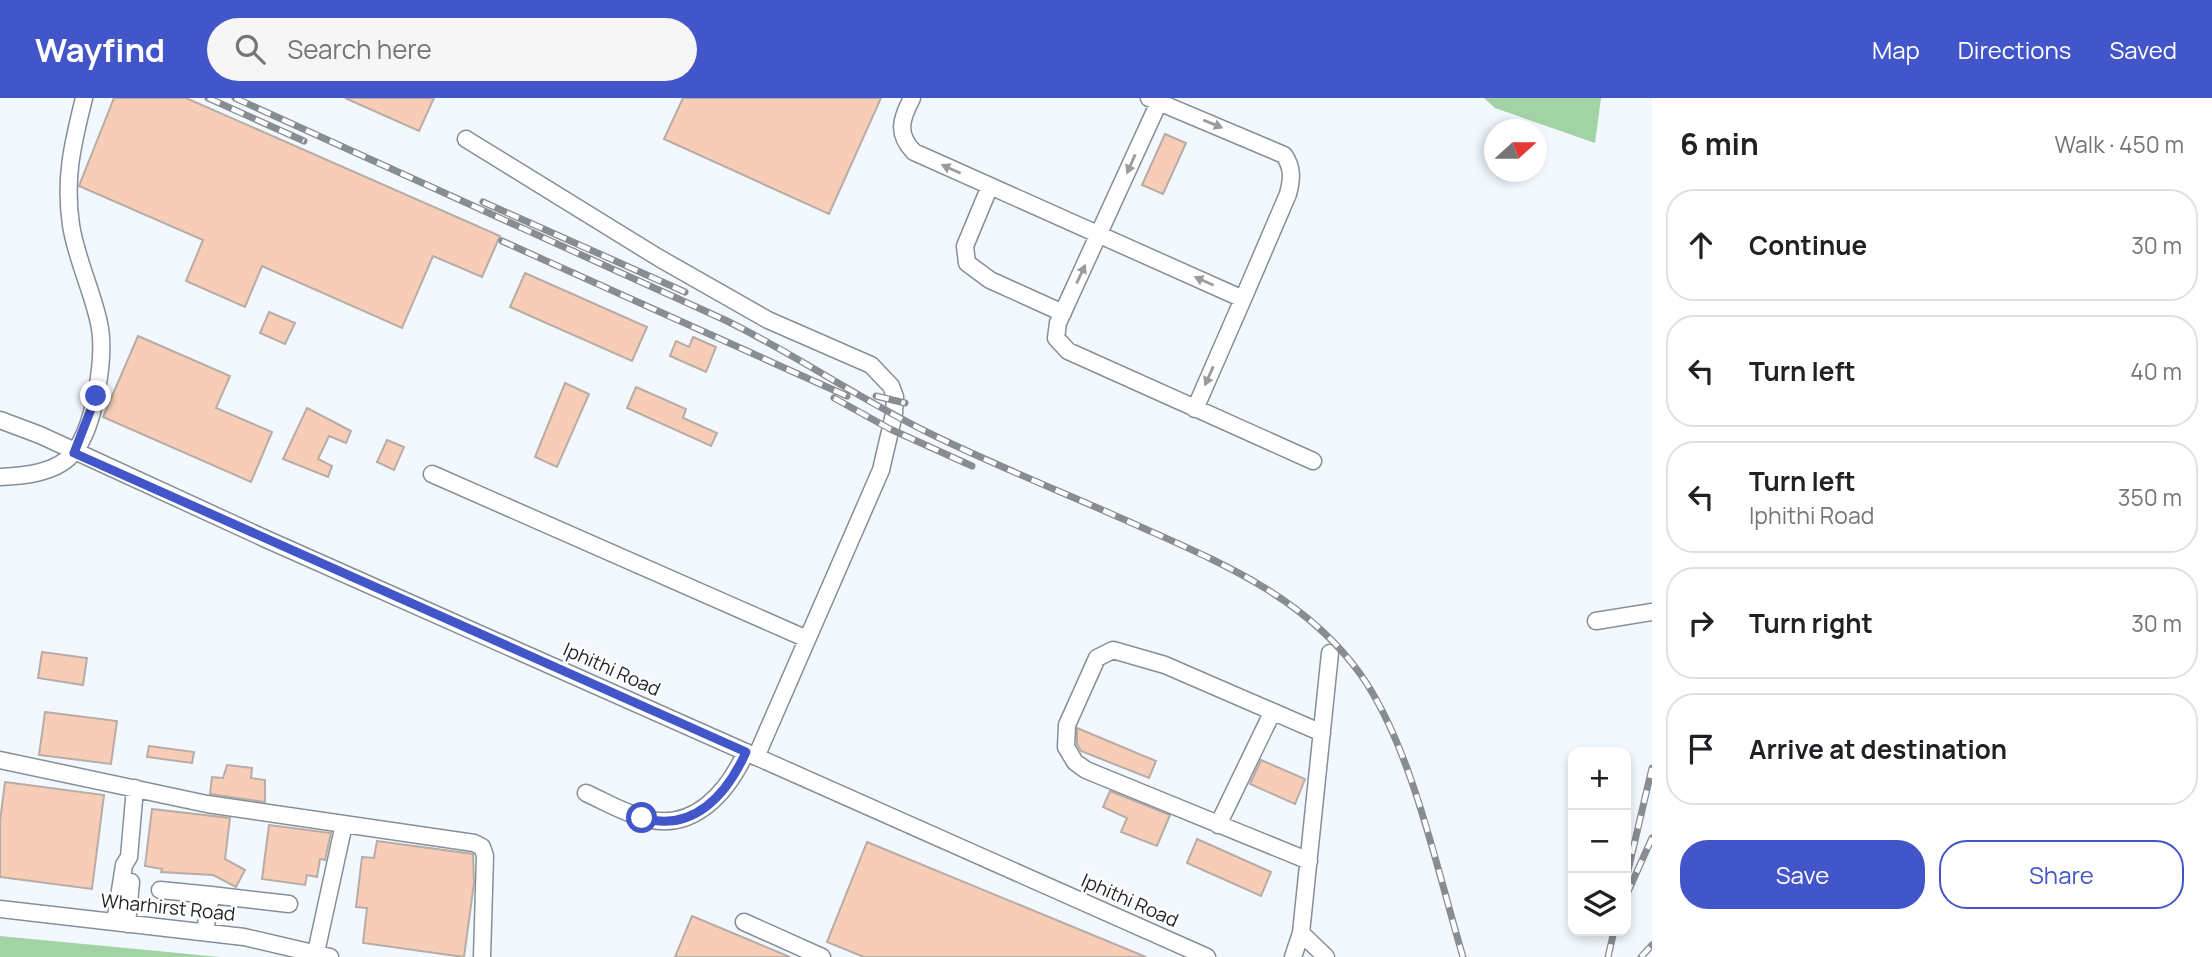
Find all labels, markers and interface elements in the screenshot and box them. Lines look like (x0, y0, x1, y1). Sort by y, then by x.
search box (207, 18, 697, 81)
text: Wayfind (35, 27, 165, 72)
icon: search (231, 30, 269, 68)
text: Search here (287, 31, 432, 67)
text: Map (1872, 33, 1920, 66)
text: Directions (1958, 33, 2071, 66)
text: Saved (2109, 33, 2177, 66)
one-way arrow (1202, 118, 1223, 129)
north arrow (1484, 119, 1547, 182)
text: 6 min (1680, 123, 1759, 164)
text: Walk · 450 m (2055, 128, 2184, 160)
one-way arrow (1125, 154, 1137, 174)
one-way arrow (941, 163, 961, 175)
icon: ahead (1682, 226, 1720, 264)
text: Continue (1749, 227, 1867, 263)
text: 30 m (2131, 229, 2182, 261)
one-way arrow (1076, 263, 1087, 284)
one-way arrow (1193, 275, 1214, 286)
icon: left (1682, 352, 1720, 390)
text: Turn left (1749, 353, 1856, 389)
text: 40 m (2130, 355, 2182, 387)
one-way arrow (1203, 366, 1215, 386)
route end (80, 380, 111, 411)
text: Turn left (1749, 463, 1856, 499)
icon: left (1682, 478, 1720, 516)
text: 350 m (2118, 481, 2182, 513)
text: Iphithi Road (1749, 499, 1874, 531)
icon: right (1682, 604, 1720, 642)
text: Turn right (1749, 605, 1873, 641)
text: 30 m (2131, 607, 2182, 639)
street label: Iphithi Road (559, 636, 665, 702)
icon: arrive (1682, 730, 1720, 768)
text: Arrive at destination (1749, 731, 2007, 767)
map controls (1568, 747, 1631, 936)
button: + (1568, 747, 1631, 810)
route start (626, 802, 657, 833)
button: − (1568, 810, 1631, 873)
button: Save (1680, 840, 1925, 909)
button: Share (1939, 840, 2184, 909)
street label: Iphithi Road (1077, 867, 1183, 933)
button: layers (1568, 873, 1631, 936)
street label: Wharhirst Road (99, 887, 237, 927)

